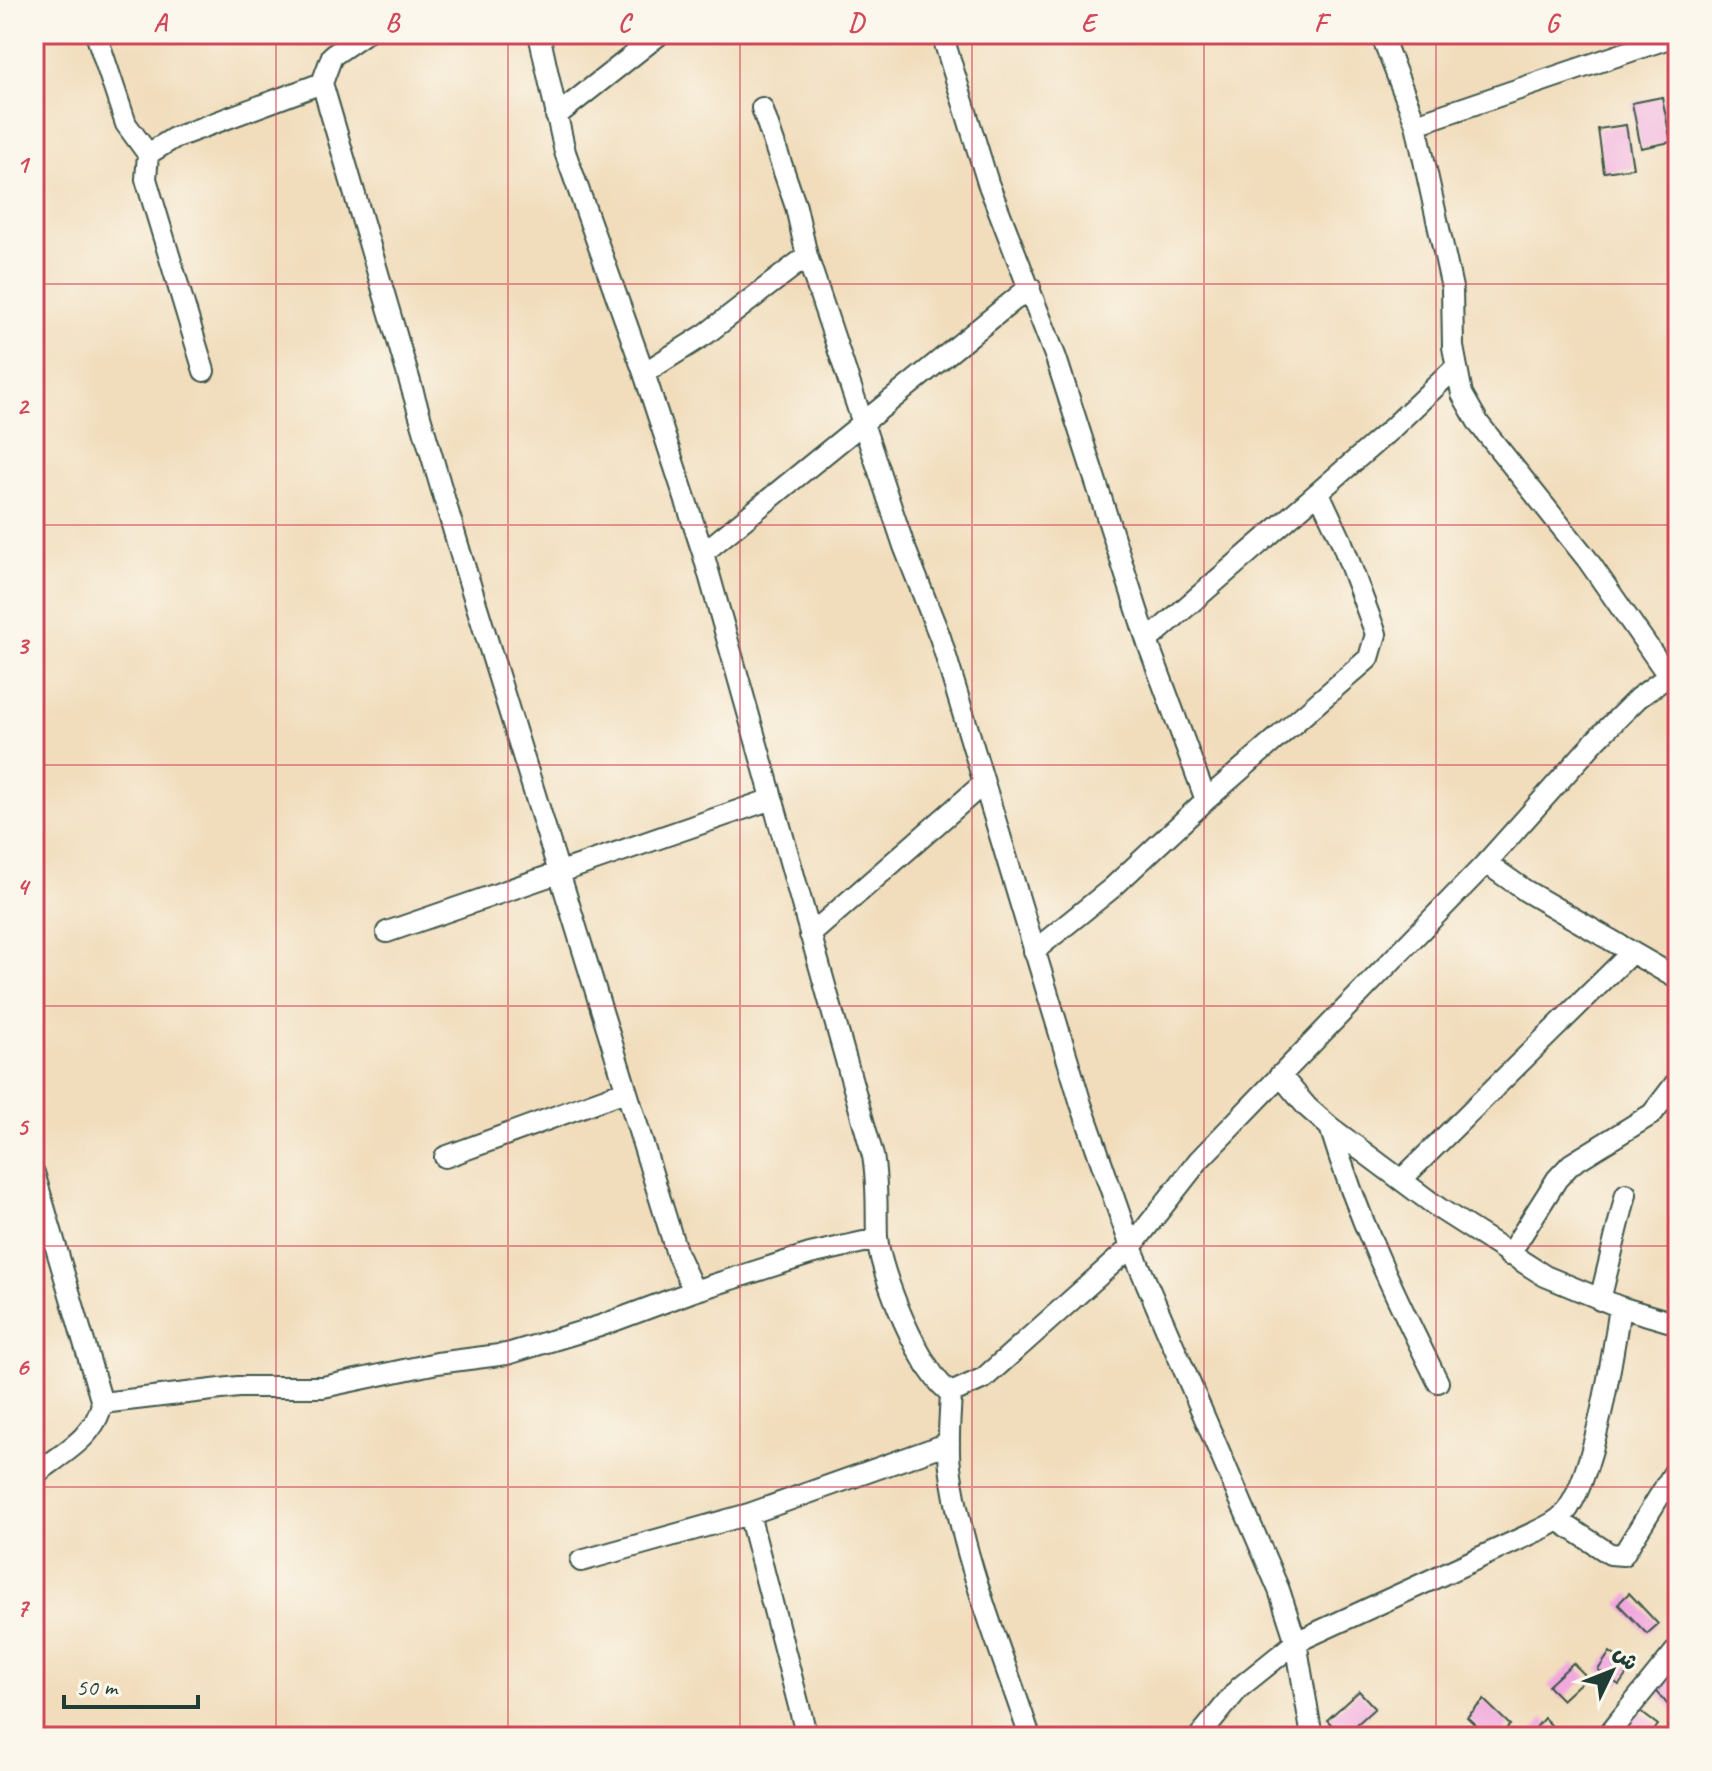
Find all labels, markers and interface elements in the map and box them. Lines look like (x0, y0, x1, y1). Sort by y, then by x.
text: A (153, 6, 168, 39)
text: B (385, 6, 401, 39)
text: C (618, 6, 634, 39)
text: D (848, 6, 866, 39)
text: E (1081, 6, 1099, 39)
text: F (1314, 6, 1332, 39)
text: G (1546, 6, 1562, 39)
text: 1 (16, 148, 31, 181)
text: 2 (16, 389, 30, 422)
text: 3 (16, 629, 30, 662)
text: 4 (16, 870, 31, 903)
text: 5 (16, 1110, 30, 1143)
text: 6 (16, 1350, 30, 1383)
text: 7 (16, 1591, 30, 1624)
north arrow (1572, 1631, 1652, 1711)
text: ش (1607, 1640, 1644, 1676)
scale bar (64, 1659, 198, 1709)
text: 50 m (76, 1672, 119, 1702)

